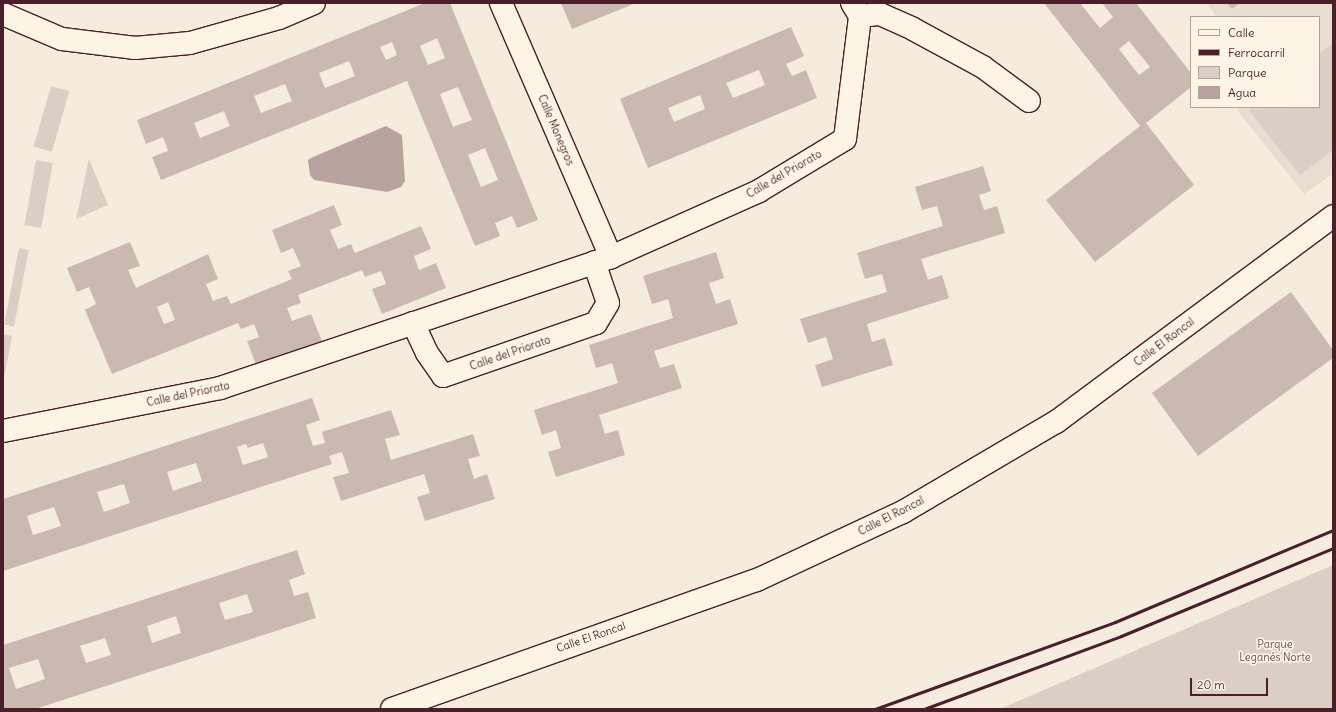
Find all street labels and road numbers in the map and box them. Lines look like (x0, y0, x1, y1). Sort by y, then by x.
street label: Calle Monegros (535, 92, 577, 168)
street label: Calle del Priorato (744, 147, 824, 201)
street label: Calle El Roncal (1131, 315, 1197, 369)
street label: Calle del Priorato (468, 333, 552, 373)
street label: Calle del Priorato (145, 379, 231, 409)
street label: Calle El Roncal (856, 494, 926, 538)
street label: Calle El Roncal (555, 619, 627, 655)

